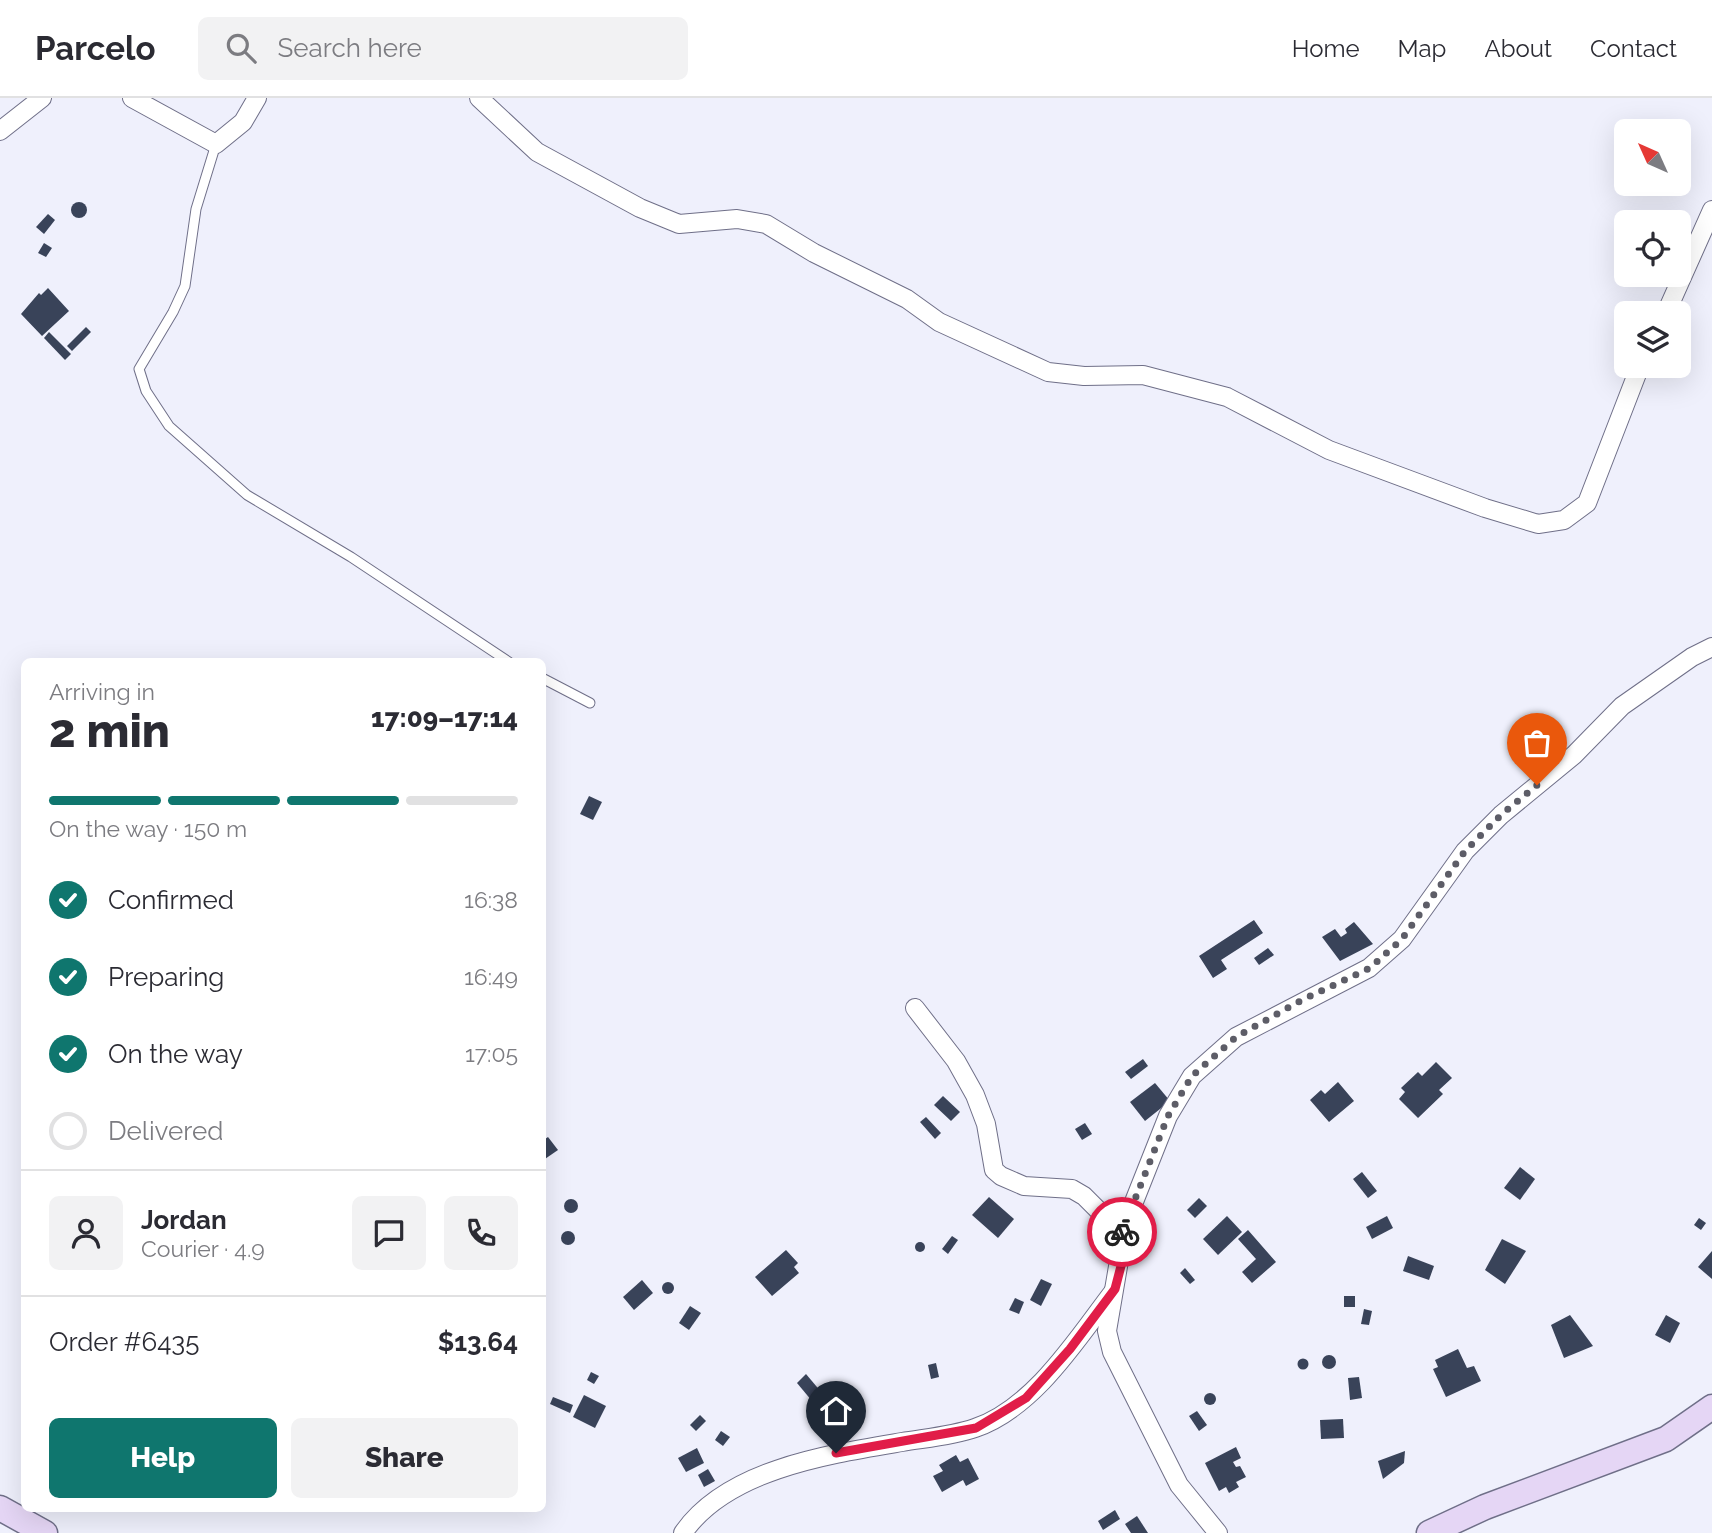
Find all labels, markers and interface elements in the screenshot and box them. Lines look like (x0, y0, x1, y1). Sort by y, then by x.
search box (198, 17, 688, 80)
text: Parcelo (35, 29, 156, 68)
icon: search (222, 29, 260, 67)
text: Search here (278, 33, 422, 63)
text: Home (1292, 34, 1360, 63)
text: Map (1398, 34, 1446, 63)
text: About (1484, 34, 1552, 63)
text: Contact (1590, 34, 1677, 63)
north arrow (1614, 119, 1690, 196)
map controls (1614, 119, 1691, 378)
button: locate (1614, 210, 1691, 287)
button: layers (1614, 301, 1691, 378)
text: Arriving in (49, 678, 155, 705)
text: 17:09–17:14 (371, 703, 518, 733)
text: 2 min (49, 704, 170, 758)
pin (1507, 713, 1567, 785)
icon: bag (1518, 724, 1556, 762)
text: On the way · 150 m (49, 815, 247, 842)
icon: check (49, 881, 87, 919)
text: Confirmed (108, 885, 234, 915)
text: 16:38 (464, 886, 518, 913)
icon: check (49, 958, 87, 996)
text: Preparing (108, 962, 224, 992)
text: 16:49 (464, 963, 518, 990)
icon: check (49, 1035, 87, 1073)
text: On the way (108, 1039, 243, 1069)
text: 17:05 (465, 1040, 518, 1067)
text: Delivered (108, 1116, 223, 1146)
button: person (49, 1196, 123, 1270)
button: chat (352, 1196, 426, 1270)
button: phone (444, 1196, 518, 1270)
courier (1087, 1197, 1157, 1267)
text: Jordan (141, 1205, 227, 1235)
icon: bike (1103, 1213, 1141, 1251)
text: Courier · 4.9 (141, 1235, 265, 1262)
text: Order #6435 (49, 1327, 199, 1357)
text: $13.64 (438, 1327, 518, 1357)
pin (806, 1381, 866, 1453)
icon: home (817, 1392, 855, 1430)
button: Help (49, 1418, 277, 1498)
button: Share (291, 1418, 518, 1498)

